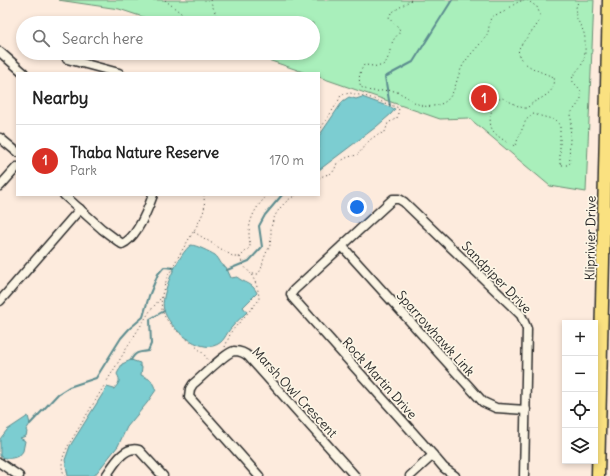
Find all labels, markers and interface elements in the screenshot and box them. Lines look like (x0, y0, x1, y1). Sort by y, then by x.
search box (16, 16, 320, 60)
icon: search (30, 27, 52, 49)
text: Search here (62, 29, 143, 48)
pin: 1 (471, 83, 497, 113)
text: Nearby (32, 87, 88, 109)
text: Thaba Nature Reserve (70, 143, 219, 162)
text: 1 (42, 152, 48, 169)
text: 170 m (269, 152, 304, 169)
text: Park (70, 162, 97, 179)
street label: Kliprivier Drive (581, 195, 600, 281)
your location (347, 197, 367, 217)
street label: Sandpiper Drive (458, 238, 535, 317)
street label: Sparrowhawk Link (393, 287, 479, 380)
map controls (562, 320, 598, 464)
button: + (562, 320, 598, 356)
street label: Rock Martin Drive (339, 334, 421, 423)
street label: Marsh Owl Crescent (248, 344, 341, 442)
button: − (562, 356, 598, 392)
button: locate (562, 392, 598, 428)
button: layers (562, 428, 598, 464)

